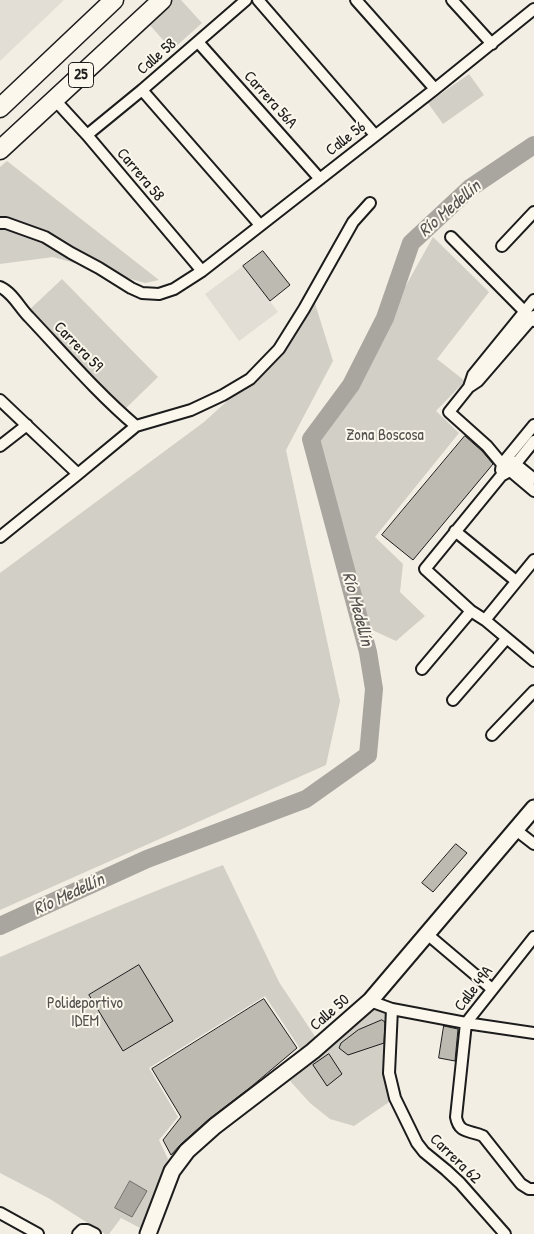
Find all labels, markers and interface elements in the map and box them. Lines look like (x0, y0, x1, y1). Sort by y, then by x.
street label: Calle 58 (133, 35, 181, 79)
road number: 25 (68, 62, 94, 88)
street label: Carrera 56A (239, 67, 301, 133)
street label: Calle 56 (322, 118, 370, 160)
street label: Carrera 58 (112, 144, 168, 206)
water label: Río Medellín (414, 176, 486, 242)
street label: Carrera 59 (49, 318, 107, 376)
park label: Zona Boscosa (346, 426, 424, 446)
water label: Río Medellín (337, 570, 377, 648)
water label: Río Medellín (30, 869, 108, 921)
street label: Calle 49A (451, 963, 497, 1015)
street label: Calle 50 (306, 991, 354, 1035)
park label: Polideportivo IDEM (47, 994, 123, 1032)
street label: Carrera 62 (425, 1130, 485, 1188)

